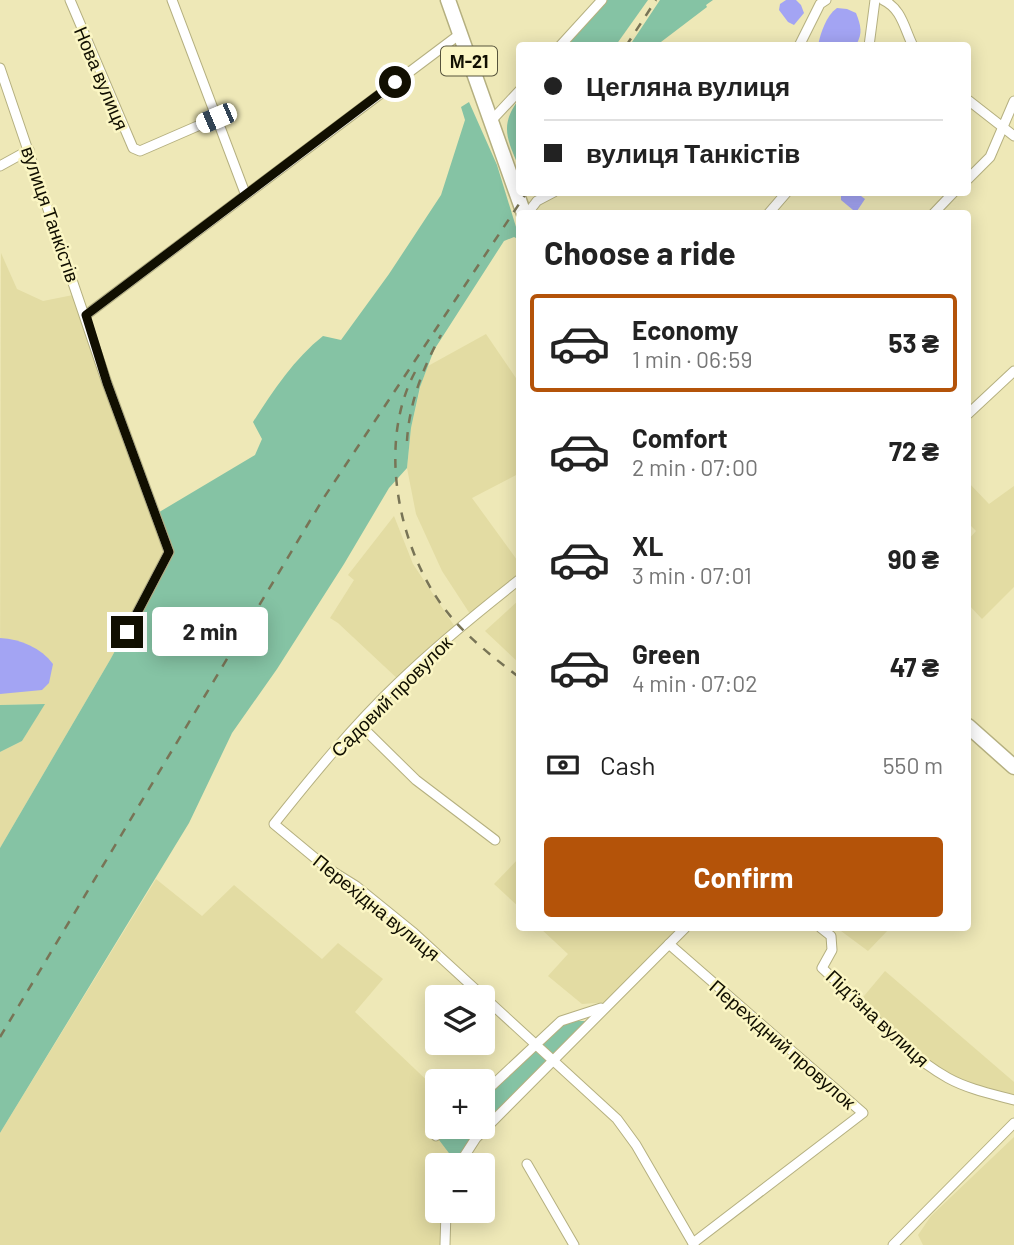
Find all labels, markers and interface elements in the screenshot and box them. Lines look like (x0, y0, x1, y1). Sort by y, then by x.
street label: Нова вулиця (70, 23, 134, 133)
road number: М-21 (441, 46, 497, 76)
route start (379, 66, 411, 98)
text: Цегляна вулиця (586, 70, 790, 101)
car (193, 100, 240, 136)
text: вулиця Танкістів (586, 137, 800, 168)
street label: вулиця Танкістів (17, 143, 85, 285)
text: Choose a ride (544, 233, 736, 271)
icon: car (548, 312, 611, 375)
text: Economy (632, 314, 738, 345)
text: 53 ₴ (888, 327, 939, 358)
text: 1 min · 06:59 (632, 345, 752, 373)
icon: car (548, 420, 611, 483)
text: Comfort (632, 422, 728, 453)
text: 72 ₴ (889, 435, 939, 466)
text: 2 min · 07:00 (632, 453, 758, 481)
icon: car (548, 528, 611, 591)
text: XL (632, 530, 663, 561)
text: 90 ₴ (888, 543, 939, 574)
text: 3 min · 07:01 (632, 561, 752, 589)
callout: 2 min (152, 608, 267, 656)
route end (111, 616, 143, 648)
text: 2 min (182, 617, 238, 645)
street label: Садовий провулок (326, 630, 457, 761)
icon: car (548, 636, 611, 699)
text: Green (632, 638, 700, 669)
text: 47 ₴ (890, 651, 939, 682)
text: 4 min · 07:02 (632, 669, 758, 697)
icon: cash (544, 746, 582, 784)
text: Cash (600, 749, 655, 780)
text: 550 m (883, 751, 943, 779)
button: Confirm (544, 837, 943, 917)
street label: Перехідна вулиця (309, 849, 445, 965)
street label: Підʼїзна вулиця (822, 965, 934, 1071)
street label: Перехідний провулок (705, 974, 861, 1114)
map controls (425, 985, 495, 1223)
button: layers (425, 985, 495, 1055)
button: + (425, 1069, 495, 1139)
button: − (425, 1153, 495, 1223)

